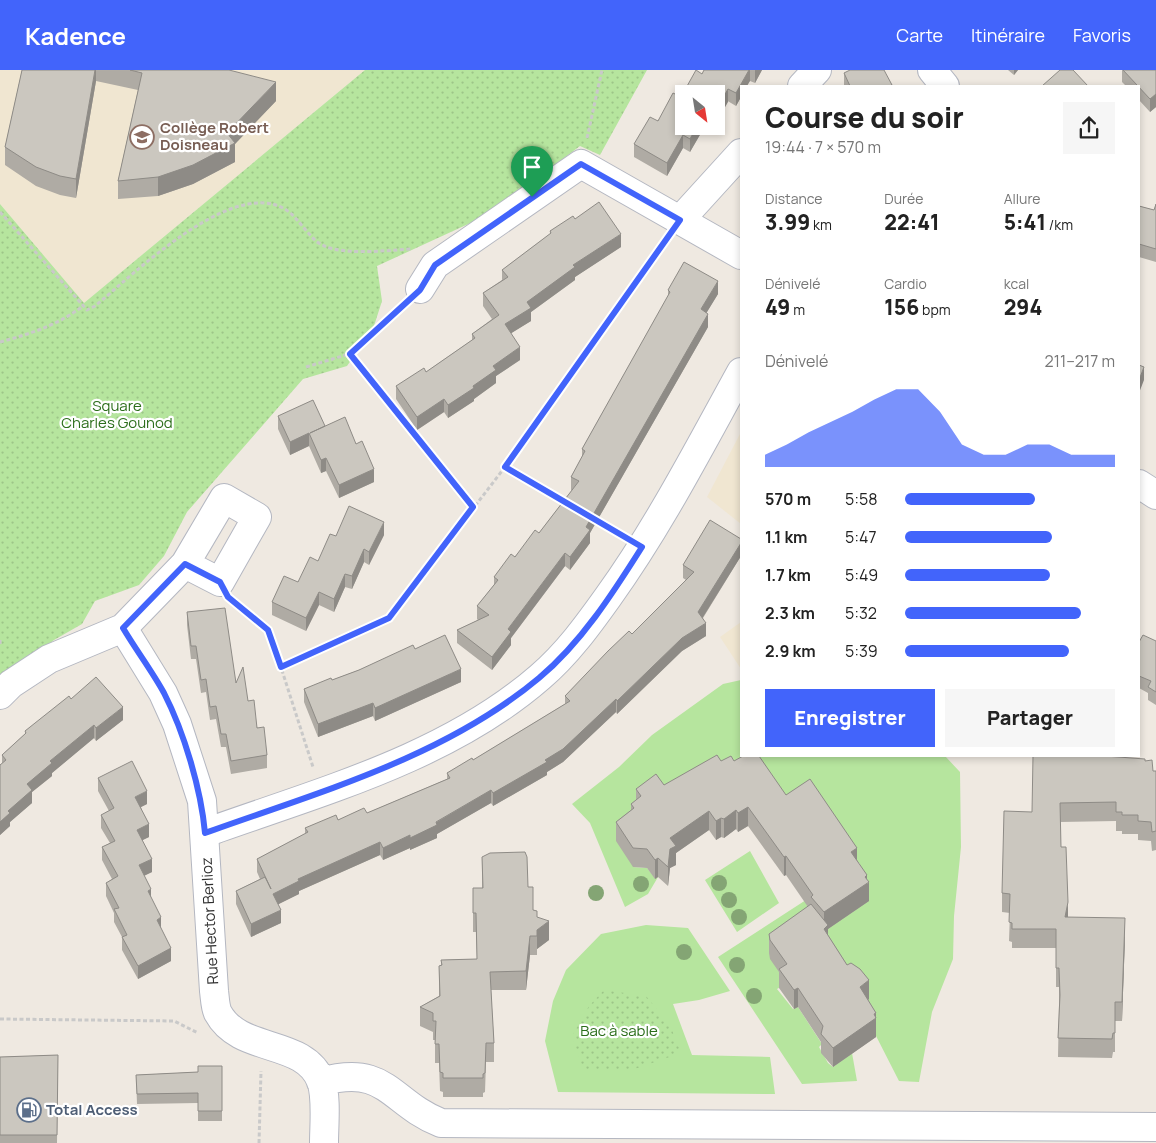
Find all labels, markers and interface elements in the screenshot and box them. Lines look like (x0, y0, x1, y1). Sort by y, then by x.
text: Kadence (25, 19, 126, 52)
text: Carte (896, 23, 943, 47)
text: Itinéraire (971, 23, 1045, 47)
text: Favoris (1073, 23, 1131, 47)
north arrow (675, 85, 725, 135)
map controls (675, 85, 725, 135)
text: Course du soir (765, 98, 964, 136)
button: share (1063, 102, 1115, 154)
place label: Collège Robert Doisneau (160, 117, 269, 155)
school or university icon: Collège Robert Doisneau (129, 124, 155, 150)
text: 19:44 · 7 × 570 m (765, 136, 881, 158)
pin (511, 146, 553, 197)
icon: arrive (518, 153, 546, 181)
text: Distance (765, 189, 822, 208)
text: Durée (884, 189, 923, 208)
text: Allure (1004, 189, 1040, 208)
text: 3.99 (765, 208, 810, 236)
text: 22:41 (884, 208, 940, 236)
text: 5:41 (1004, 208, 1046, 236)
text: km (810, 215, 832, 234)
text: /km (1046, 215, 1073, 234)
text: Dénivelé (765, 274, 820, 293)
text: Cardio (884, 274, 927, 293)
text: kcal (1004, 274, 1029, 293)
text: 49 (765, 293, 790, 321)
text: 156 (884, 293, 919, 321)
text: 294 (1004, 293, 1042, 321)
text: m (790, 300, 805, 319)
text: bpm (919, 300, 951, 319)
text: Dénivelé (765, 350, 828, 372)
text: 211–217 m (1045, 350, 1115, 372)
park label: Square Charles Gounod (61, 395, 173, 433)
text: 570 m (765, 488, 811, 510)
text: 5:58 (845, 488, 878, 510)
text: 1.1 km (765, 526, 808, 548)
text: 5:47 (845, 526, 877, 548)
text: 1.7 km (765, 564, 811, 586)
text: 5:49 (845, 564, 878, 586)
text: 2.3 km (765, 602, 815, 624)
text: 5:32 (845, 602, 877, 624)
text: 2.9 km (765, 640, 816, 662)
text: 5:39 (845, 640, 878, 662)
button: Enregistrer (765, 689, 935, 747)
button: Partager (945, 689, 1115, 747)
street label: Rue Hector Berlioz (196, 857, 223, 985)
park label: Bac à sable (580, 1020, 658, 1041)
fuel station icon: Total Access (16, 1097, 42, 1123)
place label: Total Access (46, 1099, 138, 1120)

